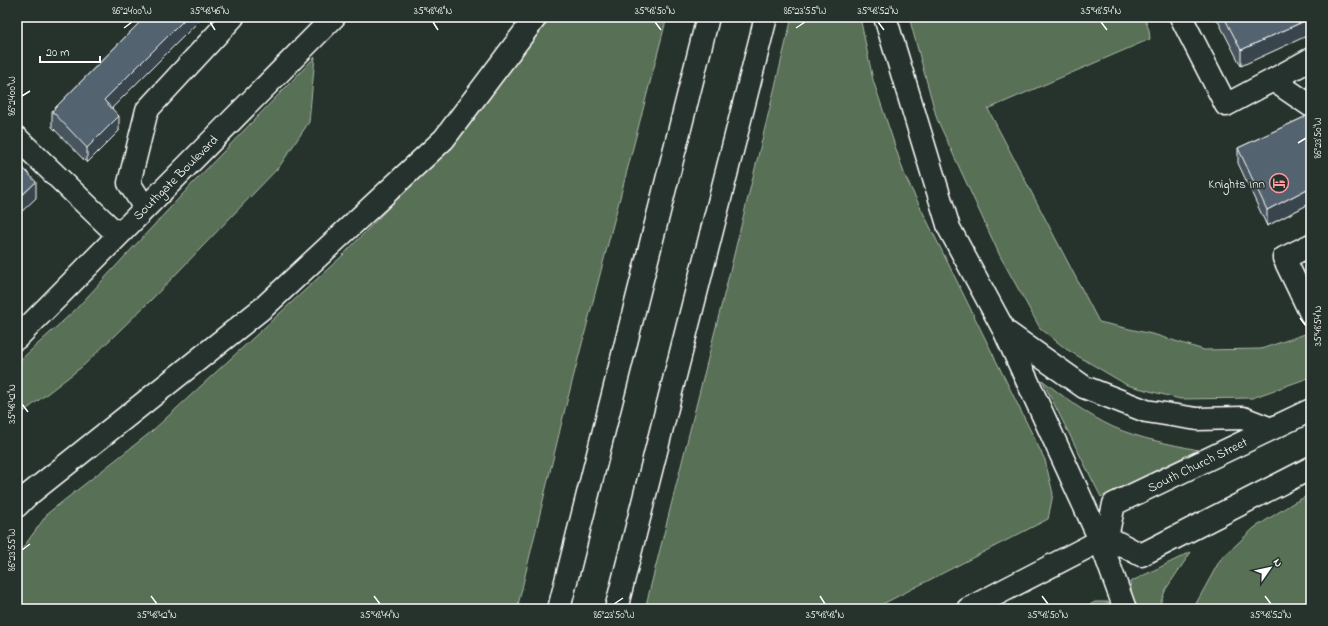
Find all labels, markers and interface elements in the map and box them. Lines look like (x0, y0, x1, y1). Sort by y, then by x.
text: 86°24'00"W (112, 4, 152, 19)
text: 35°48'46"N (190, 4, 230, 19)
text: 35°48'48"N (414, 4, 452, 19)
text: 35°48'50"N (635, 4, 676, 19)
text: 86°23'55"W (784, 4, 827, 19)
text: 35°48'52"N (857, 4, 899, 19)
text: 35°48'54"N (1081, 4, 1121, 19)
scale bar (40, 38, 100, 64)
text: 20 m (46, 44, 69, 62)
text: 86°24'00"W (5, 76, 20, 116)
text: 86°23'50"W (1311, 117, 1326, 159)
street label: Southgate Boulevard (129, 131, 224, 226)
hotel icon: Knights Inn (1268, 172, 1290, 194)
place label: Knights Inn (1208, 175, 1265, 195)
text: 35°48'54"N (1311, 306, 1326, 346)
text: 35°48'42"N (5, 384, 20, 424)
street label: South Church Street (1145, 433, 1251, 498)
text: 86°23'55"W (5, 528, 20, 571)
north arrow (1250, 548, 1290, 588)
text: N (1269, 555, 1286, 571)
text: 35°48'42"N (137, 608, 177, 623)
text: 35°48'44"N (361, 608, 400, 623)
text: 86°23'50"W (593, 608, 635, 623)
text: 35°48'48"N (806, 608, 844, 623)
text: 35°48'50"N (1028, 608, 1069, 623)
text: 35°48'52"N (1250, 608, 1292, 623)

